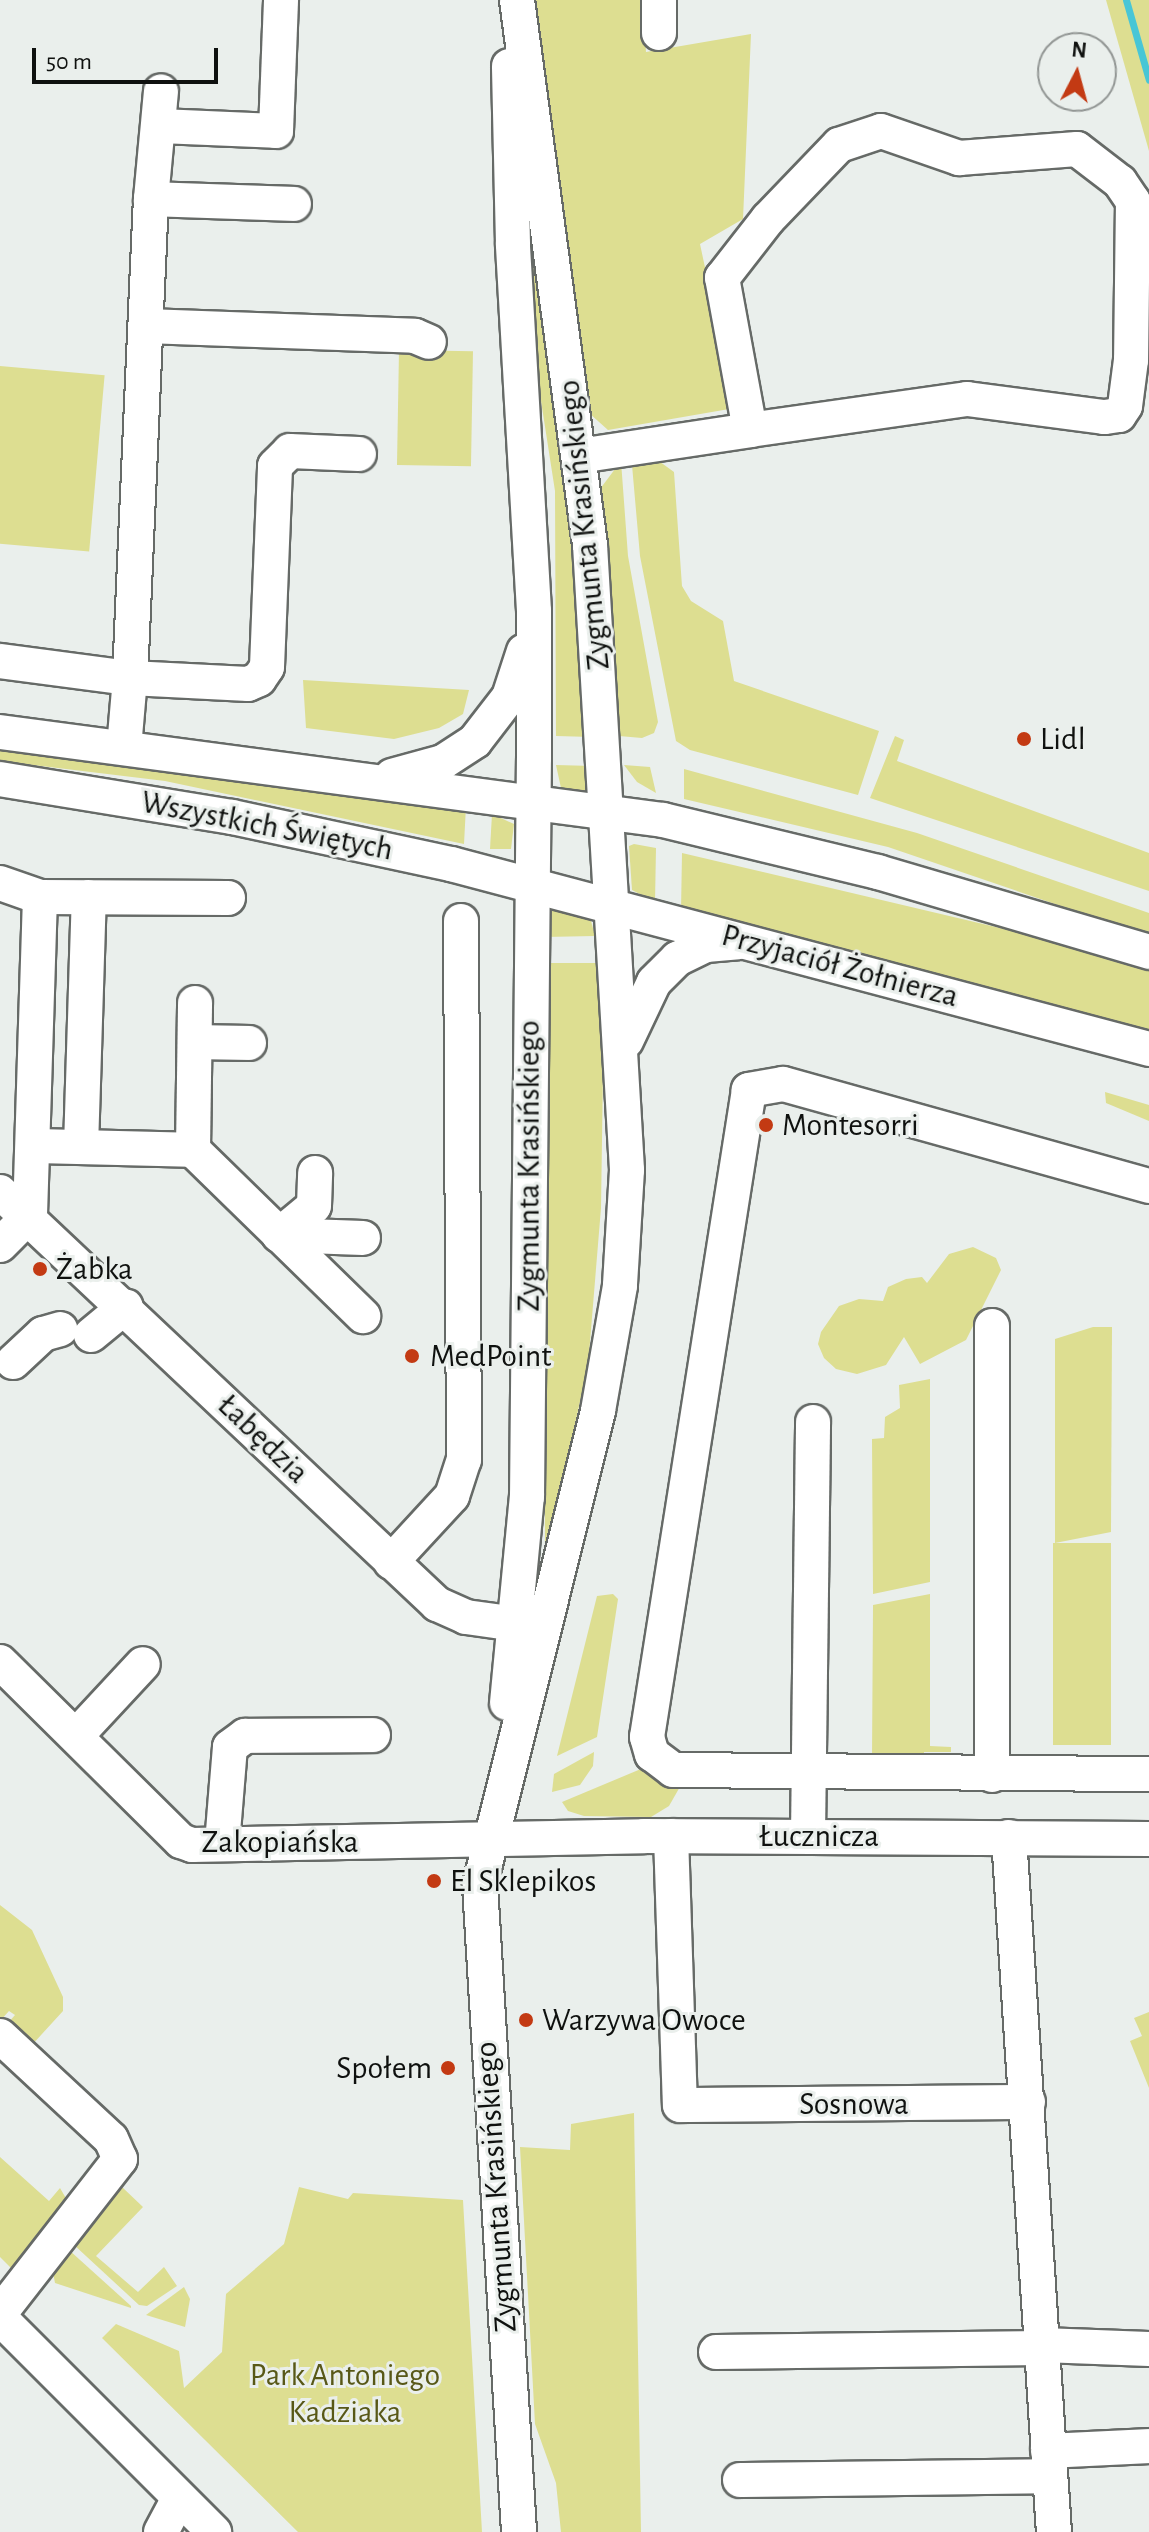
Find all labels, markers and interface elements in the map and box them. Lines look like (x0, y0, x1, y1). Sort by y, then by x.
scale bar (36, 32, 222, 82)
north arrow (1037, 32, 1117, 112)
text: N (1071, 38, 1088, 62)
text: 50 m (46, 50, 92, 74)
street label: Zygmunta Krasińskiego (550, 378, 618, 672)
place label: Lidl (1040, 720, 1086, 758)
marker: Lidl (1015, 730, 1033, 748)
street label: Wszystkich Świętych (138, 783, 396, 869)
street label: Przyjaciół Żołnierza (717, 916, 963, 1016)
street label: Zygmunta Krasińskiego (510, 1020, 548, 1312)
place label: Montesorri (782, 1106, 919, 1144)
marker: Montesorri (757, 1116, 775, 1134)
place label: Żabka (56, 1250, 133, 1288)
marker: Żabka (31, 1260, 49, 1278)
place label: MedPoint (430, 1337, 551, 1375)
marker: MedPoint (401, 1345, 423, 1367)
street label: Łabędzia (209, 1386, 317, 1492)
street label: Łucznicza (759, 1817, 879, 1855)
street label: Zakopiańska (201, 1823, 359, 1861)
place label: El Sklepikos (450, 1862, 596, 1900)
marker: El Sklepikos (425, 1872, 443, 1890)
place label: Warzywa Owoce (542, 2001, 746, 2039)
marker: Warzywa Owoce (517, 2011, 535, 2029)
street label: Zygmunta Krasińskiego (467, 2040, 525, 2334)
place label: Społem (336, 2049, 432, 2087)
marker: Społem (439, 2059, 457, 2077)
street label: Sosnowa (799, 2085, 909, 2123)
park label: Park Antoniego Kadziaka (250, 2357, 440, 2432)

